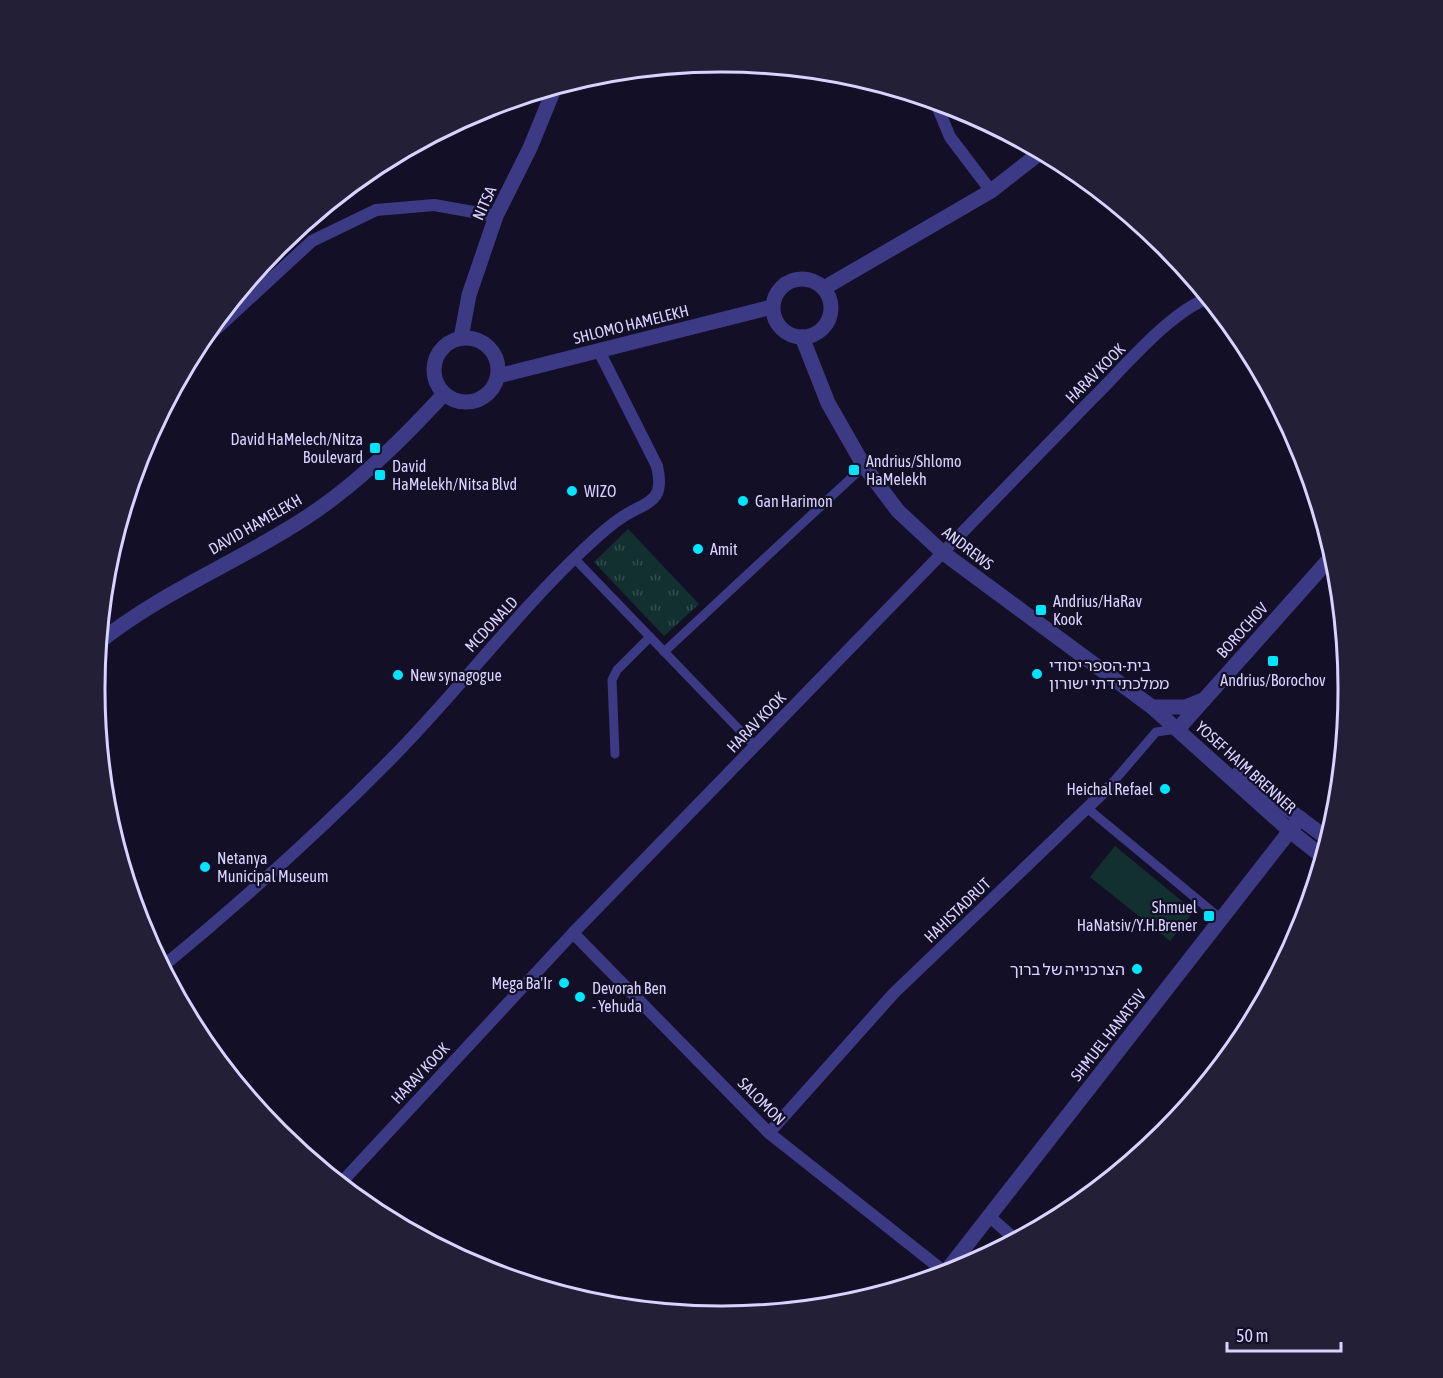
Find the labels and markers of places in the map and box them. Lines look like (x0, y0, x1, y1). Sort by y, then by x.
place label: David HaMelech/Nitza Boulevard (231, 430, 363, 466)
marker: David HaMelech/Nitza Boulevard (368, 441, 382, 455)
place label: Andrius/Shlomo HaMelekh (866, 452, 962, 488)
place label: David HaMelekh/Nitsa Blvd (392, 457, 517, 493)
marker: Andrius/Shlomo HaMelekh (847, 463, 861, 477)
marker: David HaMelekh/Nitsa Blvd (373, 468, 387, 482)
place label: WIZO (584, 482, 616, 500)
marker: WIZO (565, 484, 579, 498)
place label: Gan Harimon (755, 492, 833, 510)
marker: Gan Harimon (736, 494, 750, 508)
place label: Amit (710, 540, 738, 558)
marker: Amit (691, 542, 705, 556)
place label: Andrius/HaRav Kook (1053, 592, 1143, 628)
marker: Andrius/HaRav Kook (1034, 603, 1048, 617)
marker: Andrius/Borochov (1266, 654, 1280, 668)
place label: בית-הספר יסודי ממלכתי דתי ישורון (1049, 656, 1169, 692)
place label: New synagogue (410, 666, 502, 685)
marker: בית-הספר יסודי ממלכתי דתי ישורון (1030, 667, 1044, 681)
marker: New synagogue (391, 668, 405, 682)
place label: Andrius/Borochov (1220, 671, 1326, 689)
place label: Heichal Refael (1067, 780, 1154, 798)
marker: Heichal Refael (1158, 782, 1172, 796)
place label: Netanya Municipal Museum (217, 849, 329, 886)
marker: Netanya Municipal Museum (198, 860, 212, 874)
place label: Shmuel HaNatsiv/Y.H.Brener (1077, 898, 1198, 934)
marker: Shmuel HaNatsiv/Y.H.Brener (1202, 909, 1216, 923)
place label: הצרכנייה של ברוך (1010, 960, 1125, 978)
marker: הצרכנייה של ברוך (1130, 962, 1144, 976)
place label: Mega Ba'Ir (491, 974, 552, 993)
marker: Mega Ba'Ir (557, 976, 571, 990)
place label: Devorah Ben - Yehuda (592, 979, 666, 1015)
marker: Devorah Ben - Yehuda (573, 990, 587, 1004)

